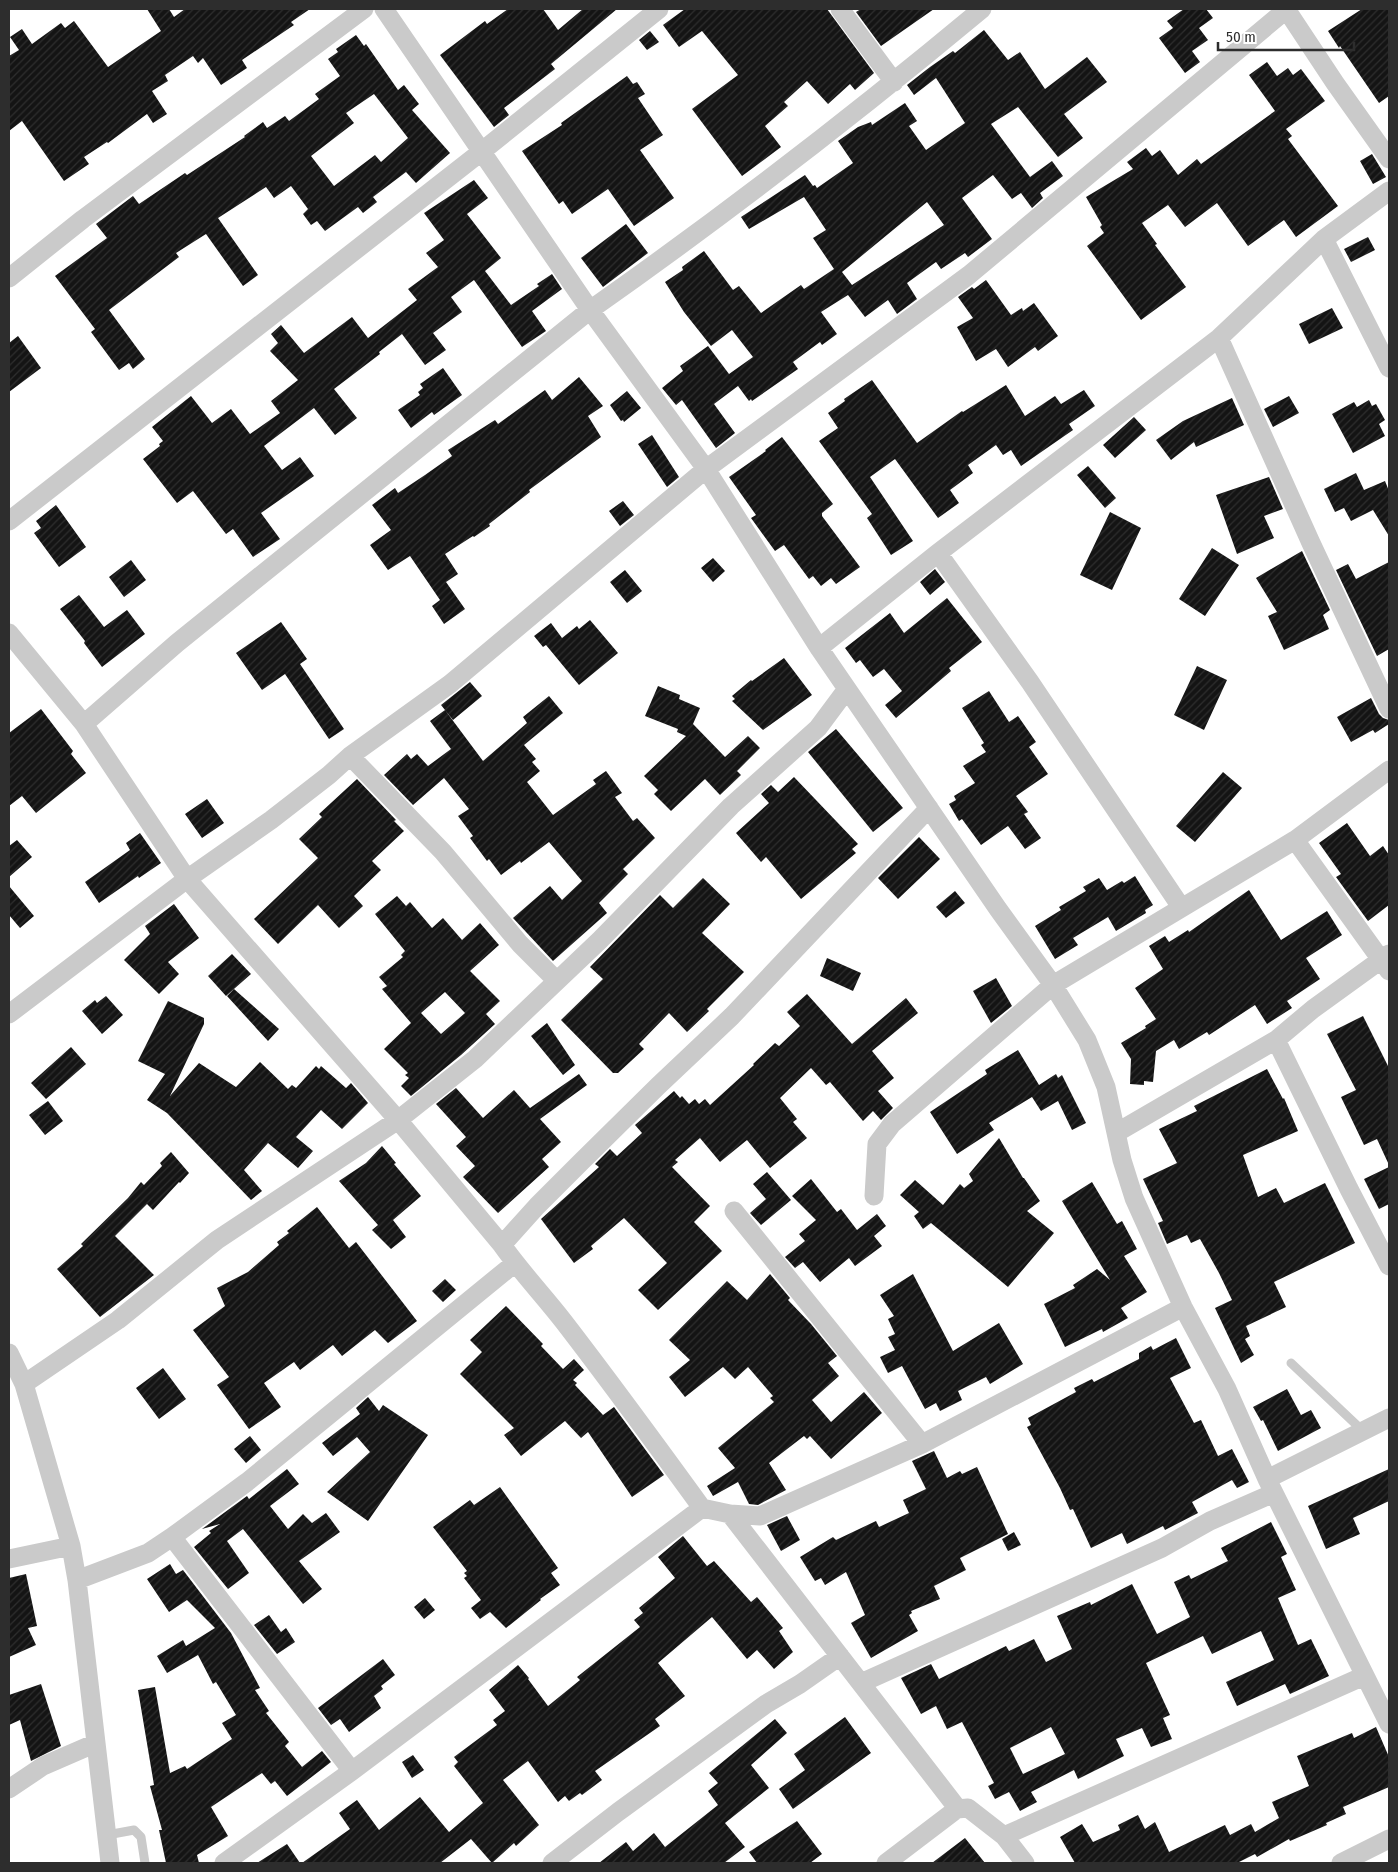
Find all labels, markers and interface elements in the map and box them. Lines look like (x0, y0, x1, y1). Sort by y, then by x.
scale bar (1218, 20, 1354, 52)
text: 50 m (1226, 28, 1256, 46)

